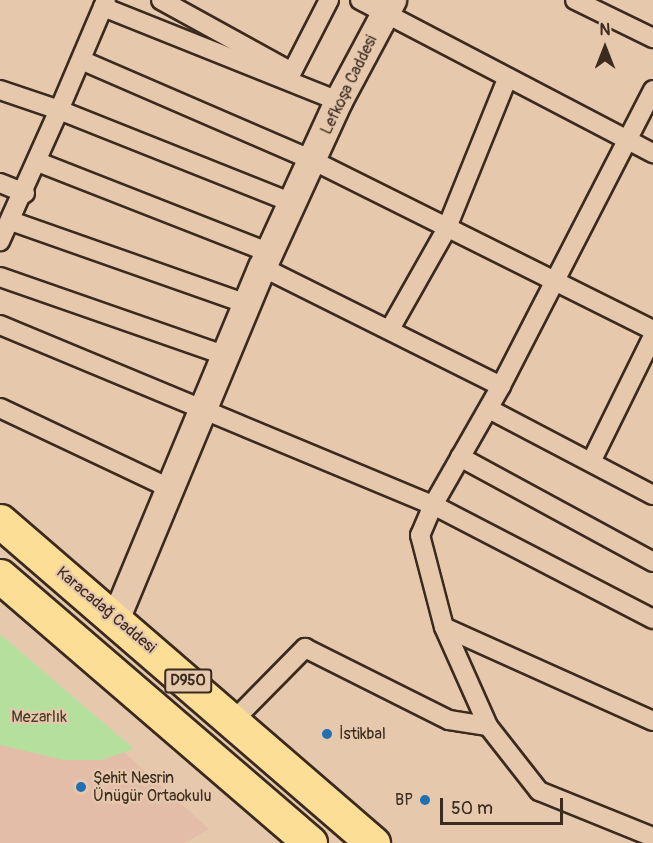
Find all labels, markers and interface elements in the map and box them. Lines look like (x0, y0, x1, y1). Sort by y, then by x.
north arrow (575, 18, 635, 78)
text: N (600, 20, 610, 40)
street label: Lefkoşa Caddesi (317, 32, 381, 138)
street label: Karacadağ Caddesi (52, 563, 160, 657)
road number: D950 (164, 669, 212, 693)
park label: Mezarlık (11, 707, 67, 727)
place label: İstikbal (339, 724, 386, 744)
marker: İstikbal (320, 727, 334, 741)
place label: Şehit Nesrin Ünügür Ortaokulu (93, 768, 212, 806)
marker: Şehit Nesrin Ünügür Ortaokulu (74, 780, 88, 794)
scale bar (443, 786, 566, 824)
place label: BP (395, 790, 413, 810)
marker: BP (418, 793, 432, 807)
text: 50 m (451, 797, 493, 820)

